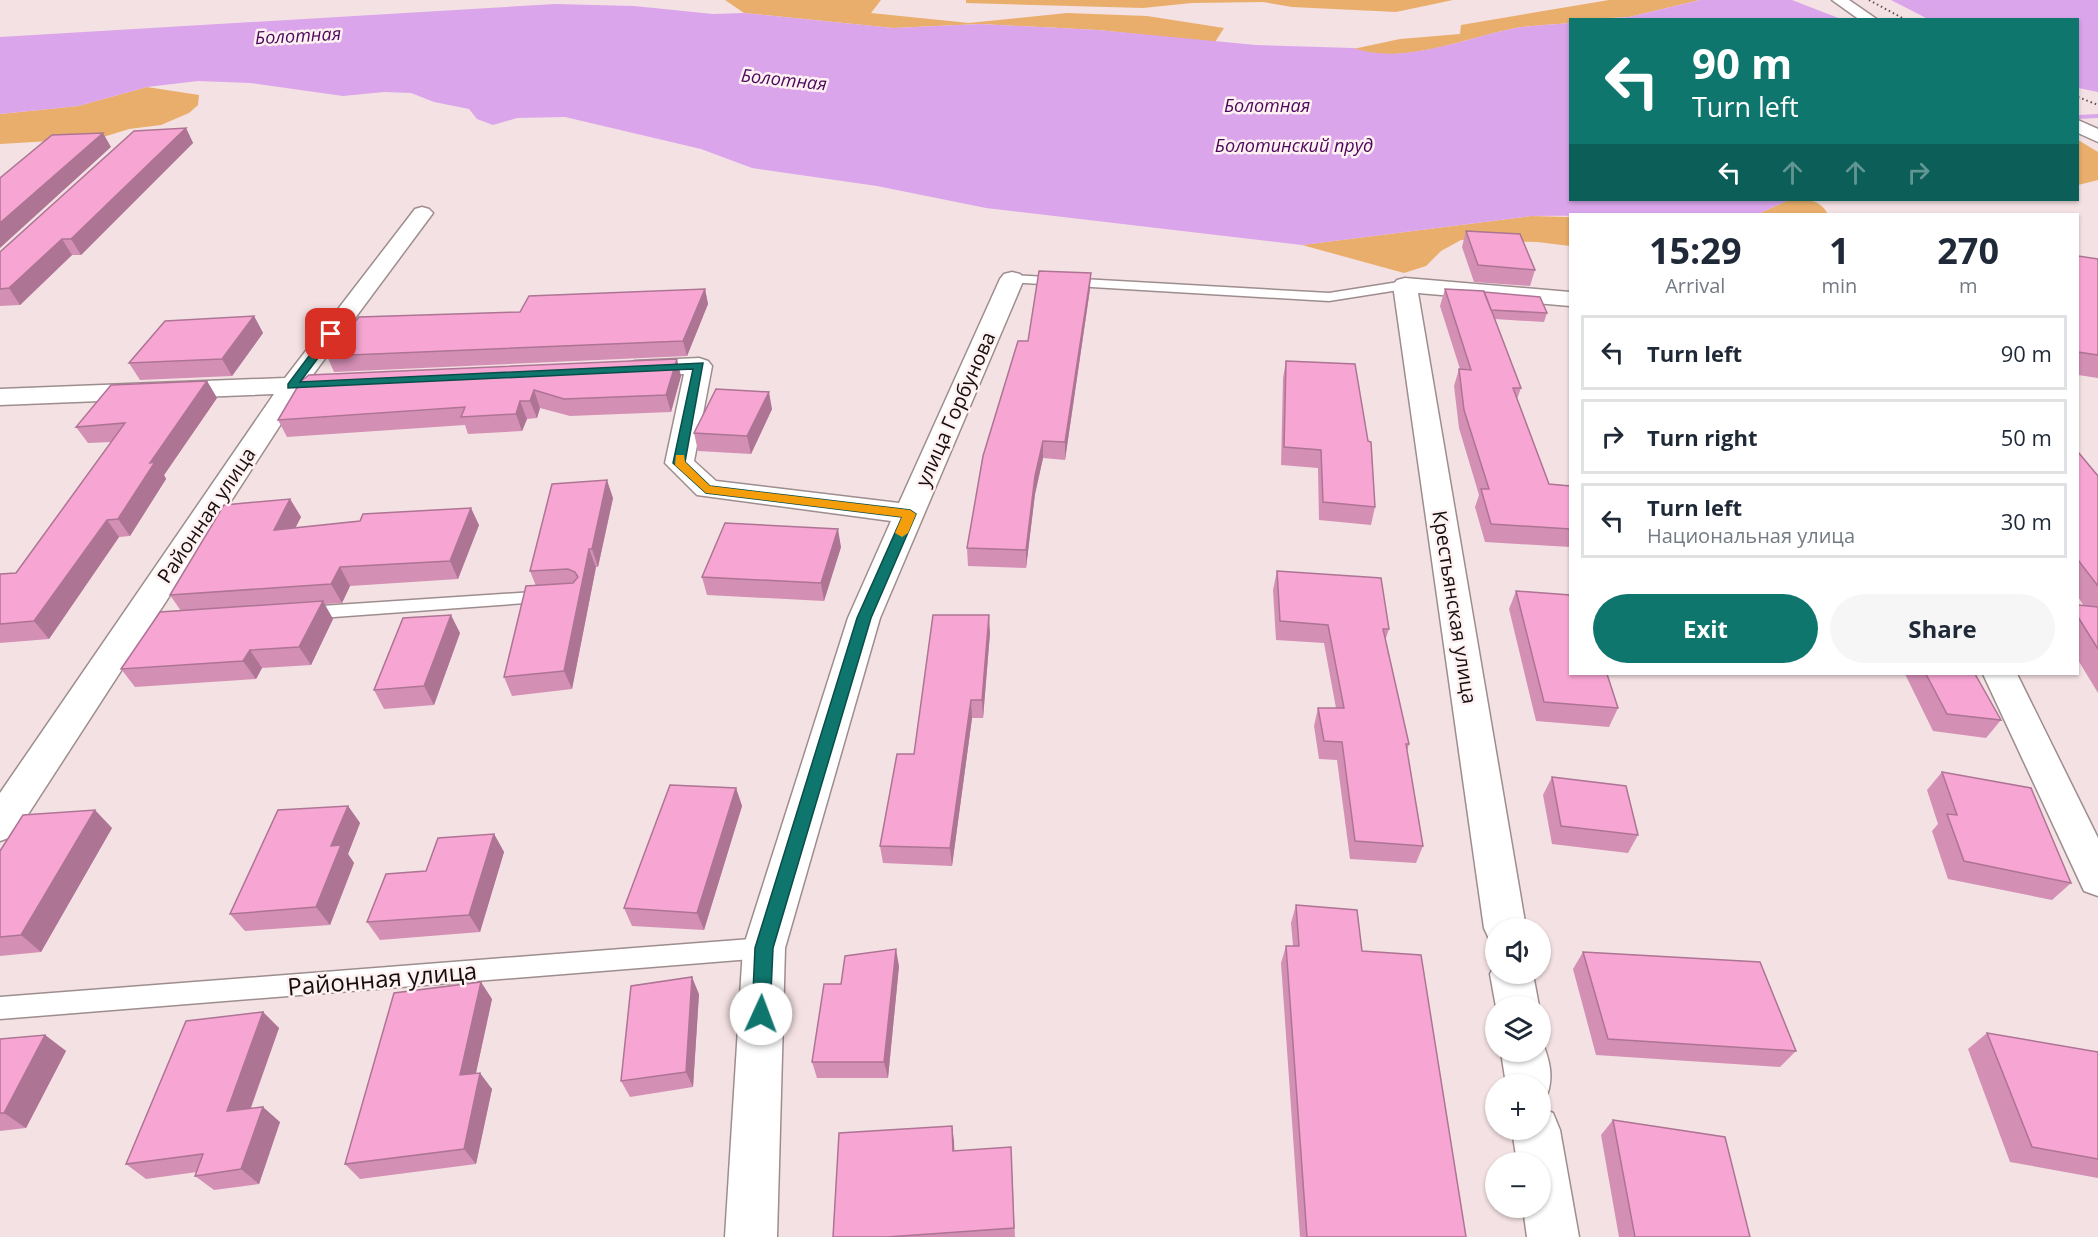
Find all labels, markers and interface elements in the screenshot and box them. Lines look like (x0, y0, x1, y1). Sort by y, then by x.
water label: Болотная (254, 21, 342, 49)
text: 90 m (1692, 34, 1792, 91)
icon: left (1593, 42, 1671, 120)
water label: Болотная (740, 63, 828, 95)
text: Turn left (1692, 88, 1799, 125)
water label: Болотная (1224, 93, 1310, 117)
water label: Болотинский пруд (1215, 133, 1373, 157)
icon: left (1713, 156, 1746, 189)
icon: ahead (1776, 156, 1809, 189)
icon: ahead (1839, 156, 1872, 189)
icon: right (1902, 156, 1935, 189)
text: 15:29 (1649, 226, 1742, 275)
text: 1 (1829, 226, 1850, 275)
text: 270 (1937, 226, 1999, 275)
text: Arrival (1665, 272, 1725, 299)
text: min (1821, 272, 1857, 299)
text: m (1959, 272, 1977, 299)
pin (305, 308, 356, 359)
icon: arrive (314, 317, 347, 350)
street label: улица Горбунова (909, 327, 1001, 491)
icon: left (1596, 336, 1629, 369)
text: Turn left (1647, 338, 1742, 368)
text: 90 m (2001, 338, 2052, 368)
icon: right (1596, 420, 1629, 453)
text: Turn right (1647, 422, 1758, 452)
text: 50 m (2001, 422, 2052, 452)
street label: Районная улица (151, 442, 261, 588)
text: Turn left (1647, 492, 1742, 522)
icon: left (1596, 504, 1629, 537)
text: 30 m (2001, 506, 2052, 536)
street label: Крестьянская улица (1426, 508, 1484, 706)
text: Национальная улица (1647, 522, 1855, 549)
button: Exit (1593, 594, 1818, 663)
button: Share (1830, 594, 2055, 663)
map controls (1485, 918, 1551, 1218)
button: sound (1485, 918, 1551, 984)
street label: Районная улица (286, 953, 478, 1003)
position arrow (729, 982, 793, 1046)
button: layers (1485, 996, 1551, 1062)
button: + (1485, 1074, 1551, 1140)
button: − (1485, 1152, 1551, 1218)

